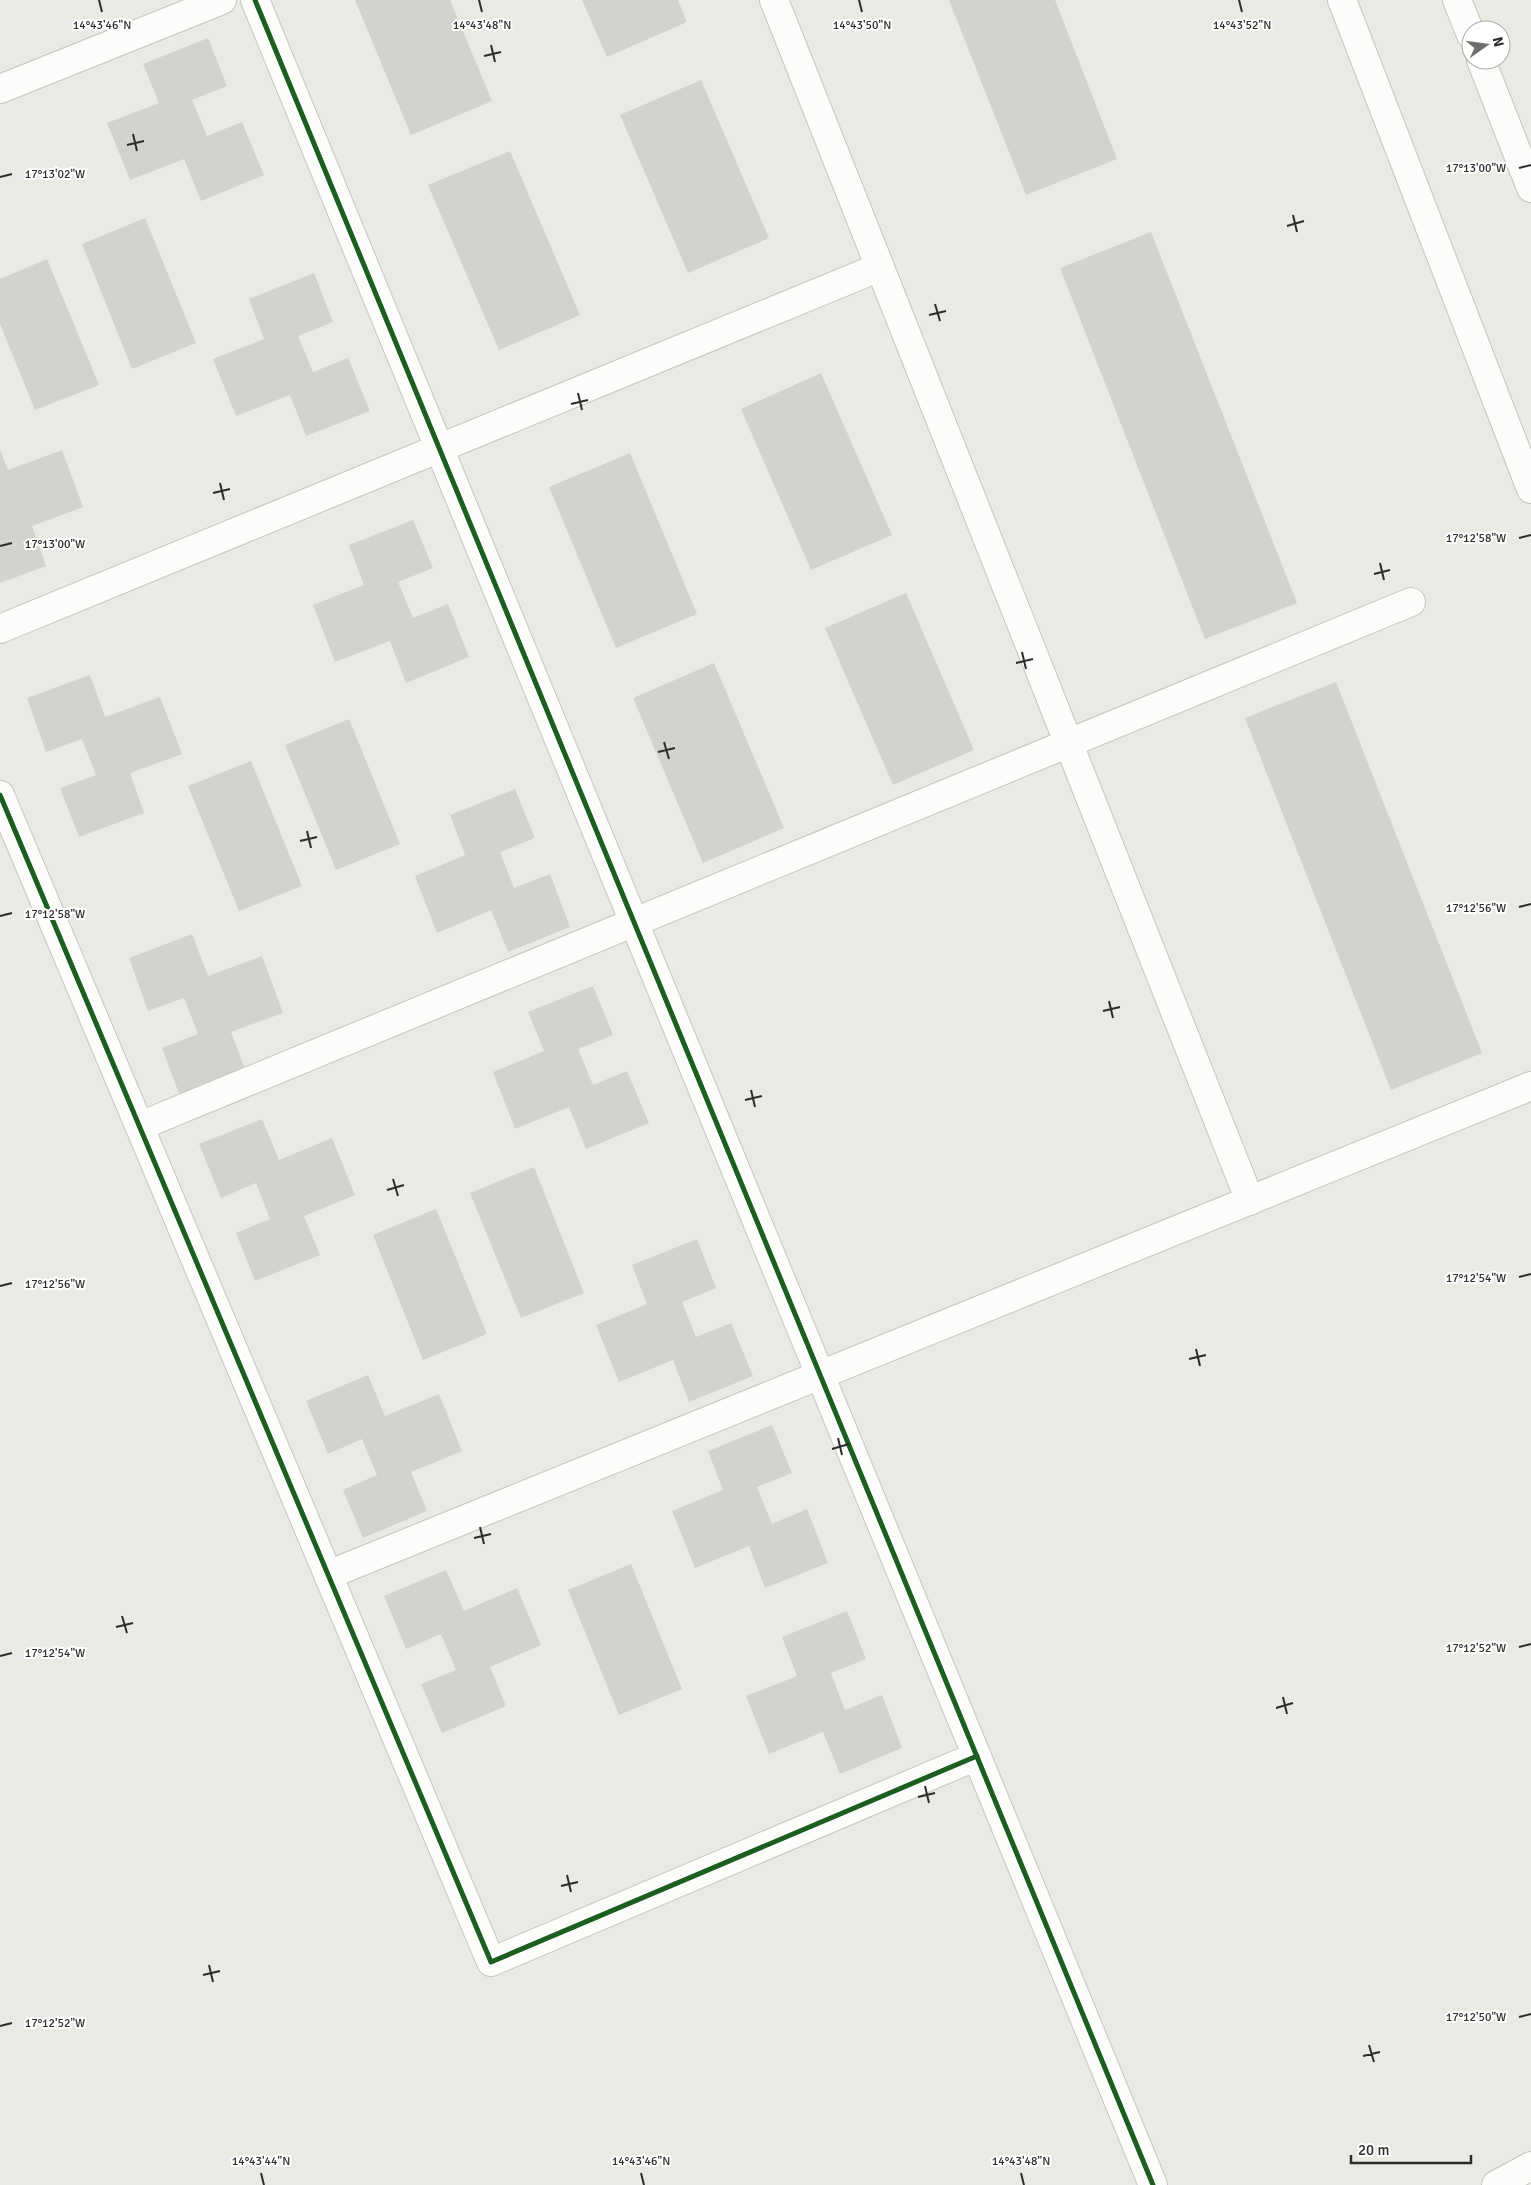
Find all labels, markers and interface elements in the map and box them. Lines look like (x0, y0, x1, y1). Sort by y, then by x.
text: 14°43'46"N (73, 18, 131, 33)
text: 14°43'48"N (453, 18, 511, 33)
text: 14°43'50"N (833, 18, 891, 33)
text: 14°43'52"N (1213, 18, 1271, 33)
north arrow (1461, 20, 1511, 70)
text: N (1489, 35, 1508, 49)
text: 17°13'00"W (1446, 161, 1506, 176)
text: 17°13'02"W (25, 167, 85, 182)
text: 17°12'58"W (1446, 531, 1506, 546)
text: 17°13'00"W (25, 537, 85, 552)
text: 17°12'56"W (1446, 901, 1506, 916)
text: 17°12'58"W (25, 907, 85, 922)
text: 17°12'54"W (1446, 1271, 1506, 1286)
text: 17°12'56"W (25, 1277, 85, 1292)
text: 17°12'52"W (1446, 1641, 1506, 1656)
text: 17°12'54"W (25, 1646, 85, 1661)
text: 17°12'50"W (1446, 2010, 1506, 2025)
text: 17°12'52"W (25, 2016, 85, 2031)
scale bar (1351, 2132, 1471, 2164)
text: 20 m (1358, 2141, 1389, 2159)
text: 14°43'44"N (232, 2154, 290, 2169)
text: 14°43'46"N (612, 2154, 670, 2169)
text: 14°43'48"N (992, 2154, 1050, 2169)

